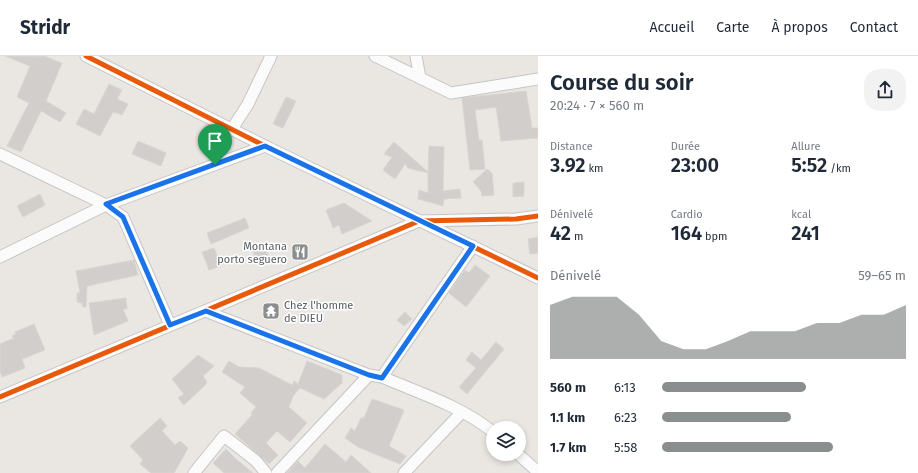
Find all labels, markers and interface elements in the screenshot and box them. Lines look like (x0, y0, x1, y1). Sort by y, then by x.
text: Stridr (20, 16, 70, 39)
text: Accueil (649, 19, 694, 36)
text: Carte (716, 19, 749, 36)
text: À propos (771, 19, 828, 36)
text: Contact (850, 19, 898, 36)
text: Course du soir (550, 69, 694, 96)
button: share (864, 69, 906, 111)
text: 20:24 · 7 × 560 m (550, 98, 644, 113)
pin (198, 124, 232, 165)
icon: arrive (204, 130, 226, 152)
text: Distance (550, 140, 593, 153)
text: Durée (671, 140, 700, 153)
text: Allure (791, 140, 820, 153)
text: 3.92 (550, 153, 586, 177)
text: 23:00 (671, 153, 719, 177)
text: 5:52 (791, 153, 827, 177)
text: km (586, 162, 603, 175)
text: /km (827, 162, 851, 175)
text: Dénivelé (550, 208, 593, 221)
text: Cardio (671, 208, 703, 221)
text: kcal (791, 208, 811, 221)
text: 42 (550, 221, 571, 245)
text: 164 (671, 221, 702, 245)
text: 241 (791, 221, 820, 245)
text: m (571, 230, 583, 243)
text: bpm (702, 230, 727, 243)
place label: Montana porto seguero (217, 240, 287, 266)
restaurant icon: Montana porto seguero (290, 242, 310, 262)
text: Dénivelé (550, 268, 601, 283)
text: 59–65 m (858, 268, 906, 283)
place label: Chez l'homme de DIEU (284, 299, 353, 325)
temple icon: Chez l'homme de DIEU (261, 301, 281, 321)
text: 560 m (550, 380, 586, 395)
text: 6:13 (614, 380, 636, 395)
text: 1.1 km (550, 410, 585, 425)
text: 6:23 (614, 410, 637, 425)
map controls (486, 421, 526, 461)
button: layers (486, 421, 526, 461)
text: 1.7 km (550, 440, 586, 455)
text: 5:58 (614, 440, 637, 455)

